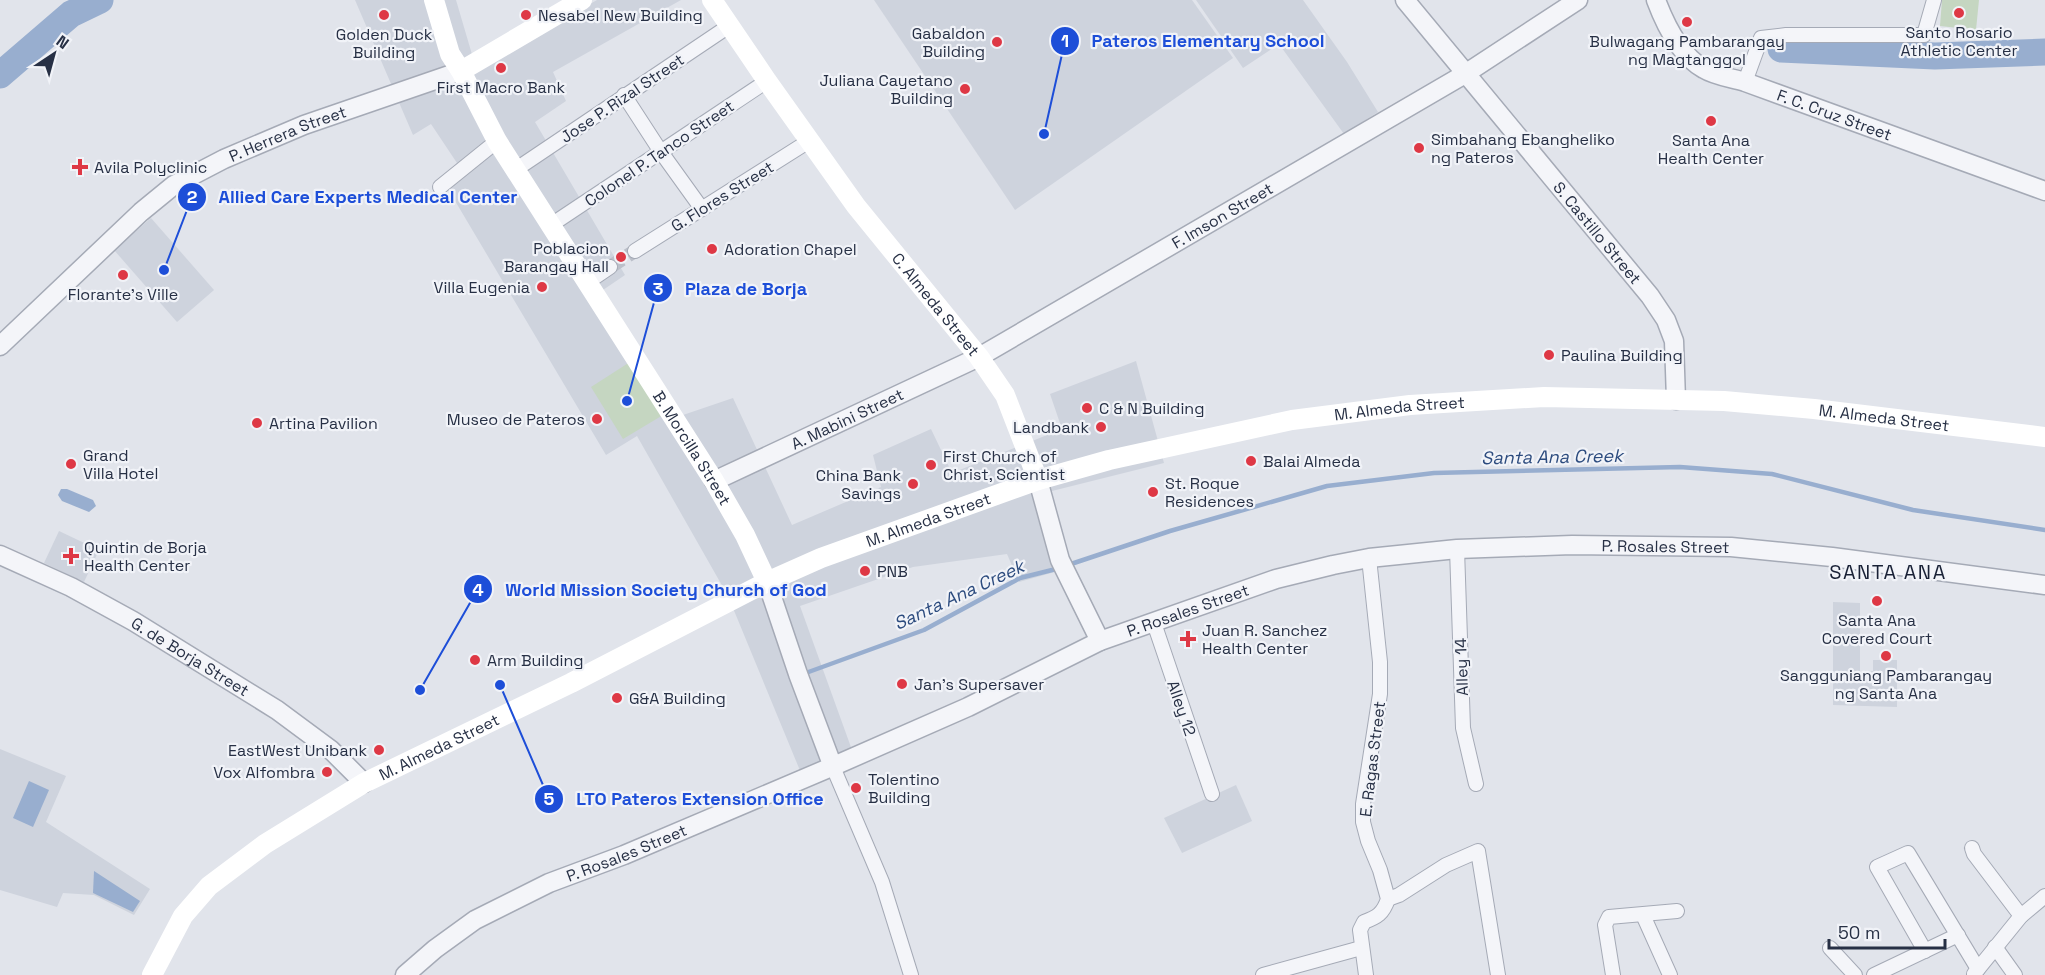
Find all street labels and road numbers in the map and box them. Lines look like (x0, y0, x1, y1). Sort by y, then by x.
street label: Jose P. Rizal Street (556, 49, 688, 148)
street label: F. C. Cruz Street (1774, 85, 1895, 145)
street label: Colonel P. Tanco Street (581, 96, 738, 211)
street label: P. Herrera Street (226, 101, 349, 167)
street label: G. Flores Street (667, 156, 778, 236)
street label: S. Castillo Street (1549, 177, 1646, 289)
street label: F. Imson Street (1168, 178, 1277, 254)
street label: C. Almeda Street (887, 248, 984, 361)
street label: A. Mabini Street (788, 384, 907, 454)
street label: B. Morcilla Street (648, 387, 736, 509)
street label: M. Almeda Street (1333, 392, 1465, 426)
street label: M. Almeda Street (1818, 400, 1950, 436)
street label: M. Almeda Street (863, 488, 994, 552)
street label: P. Rosales Street (1601, 535, 1730, 558)
street label: P. Rosales Street (1124, 579, 1252, 642)
street label: G. de Borja Street (127, 612, 253, 701)
street label: Alley 14 (1450, 638, 1473, 696)
street label: Alley 12 (1162, 677, 1201, 739)
street label: E. Ragas Street (1355, 700, 1390, 818)
street label: M. Almeda Street (376, 709, 503, 785)
street label: P. Rosales Street (563, 820, 690, 887)

